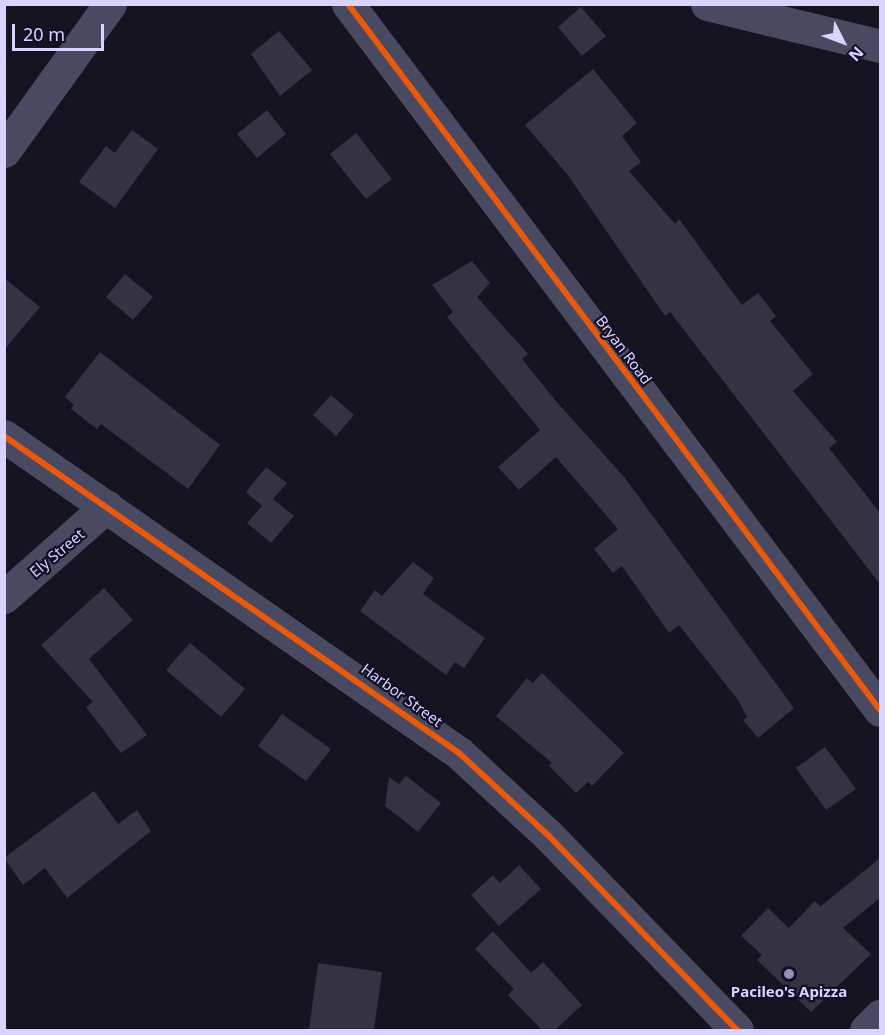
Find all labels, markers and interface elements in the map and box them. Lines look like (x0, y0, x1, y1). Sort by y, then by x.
scale bar (15, 12, 106, 50)
north arrow (813, 12, 873, 72)
text: 20 m (23, 22, 65, 46)
text: N (844, 42, 869, 66)
street label: Bryan Road (592, 312, 656, 388)
street label: Ely Street (26, 525, 88, 581)
street label: Harbor Street (358, 660, 446, 730)
marker: Pacileo's Apizza (782, 967, 796, 981)
place label: Pacileo's Apizza (731, 983, 847, 1001)

